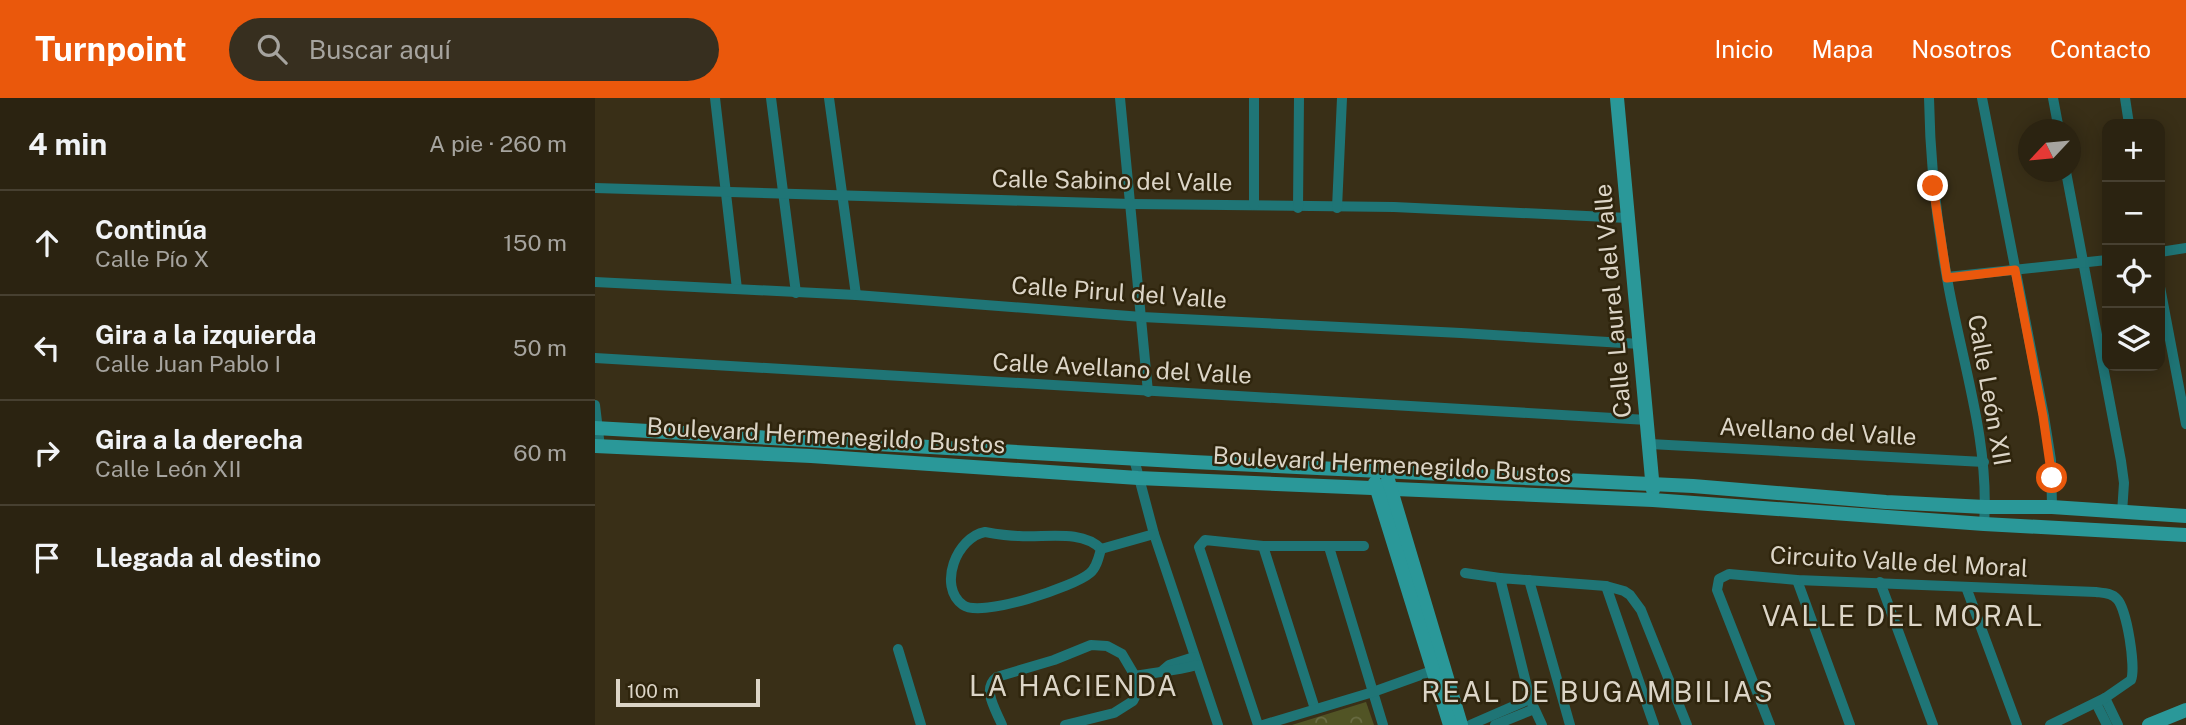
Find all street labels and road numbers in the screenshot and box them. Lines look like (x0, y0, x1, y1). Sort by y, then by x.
street label: Calle Sabino del Valle (991, 164, 1233, 196)
street label: Calle Laurel del Valle (1588, 183, 1636, 419)
street label: Calle Pirul del Valle (1010, 270, 1228, 314)
street label: Calle León XII (1963, 312, 2017, 468)
street label: Calle Avellano del Valle (992, 347, 1252, 389)
street label: Boulevard Hermenegildo Bustos (646, 412, 1006, 458)
street label: Avellano del Valle (1719, 412, 1917, 450)
street label: Boulevard Hermenegildo Bustos (1212, 441, 1572, 487)
street label: Circuito Valle del Moral (1769, 540, 2029, 582)

